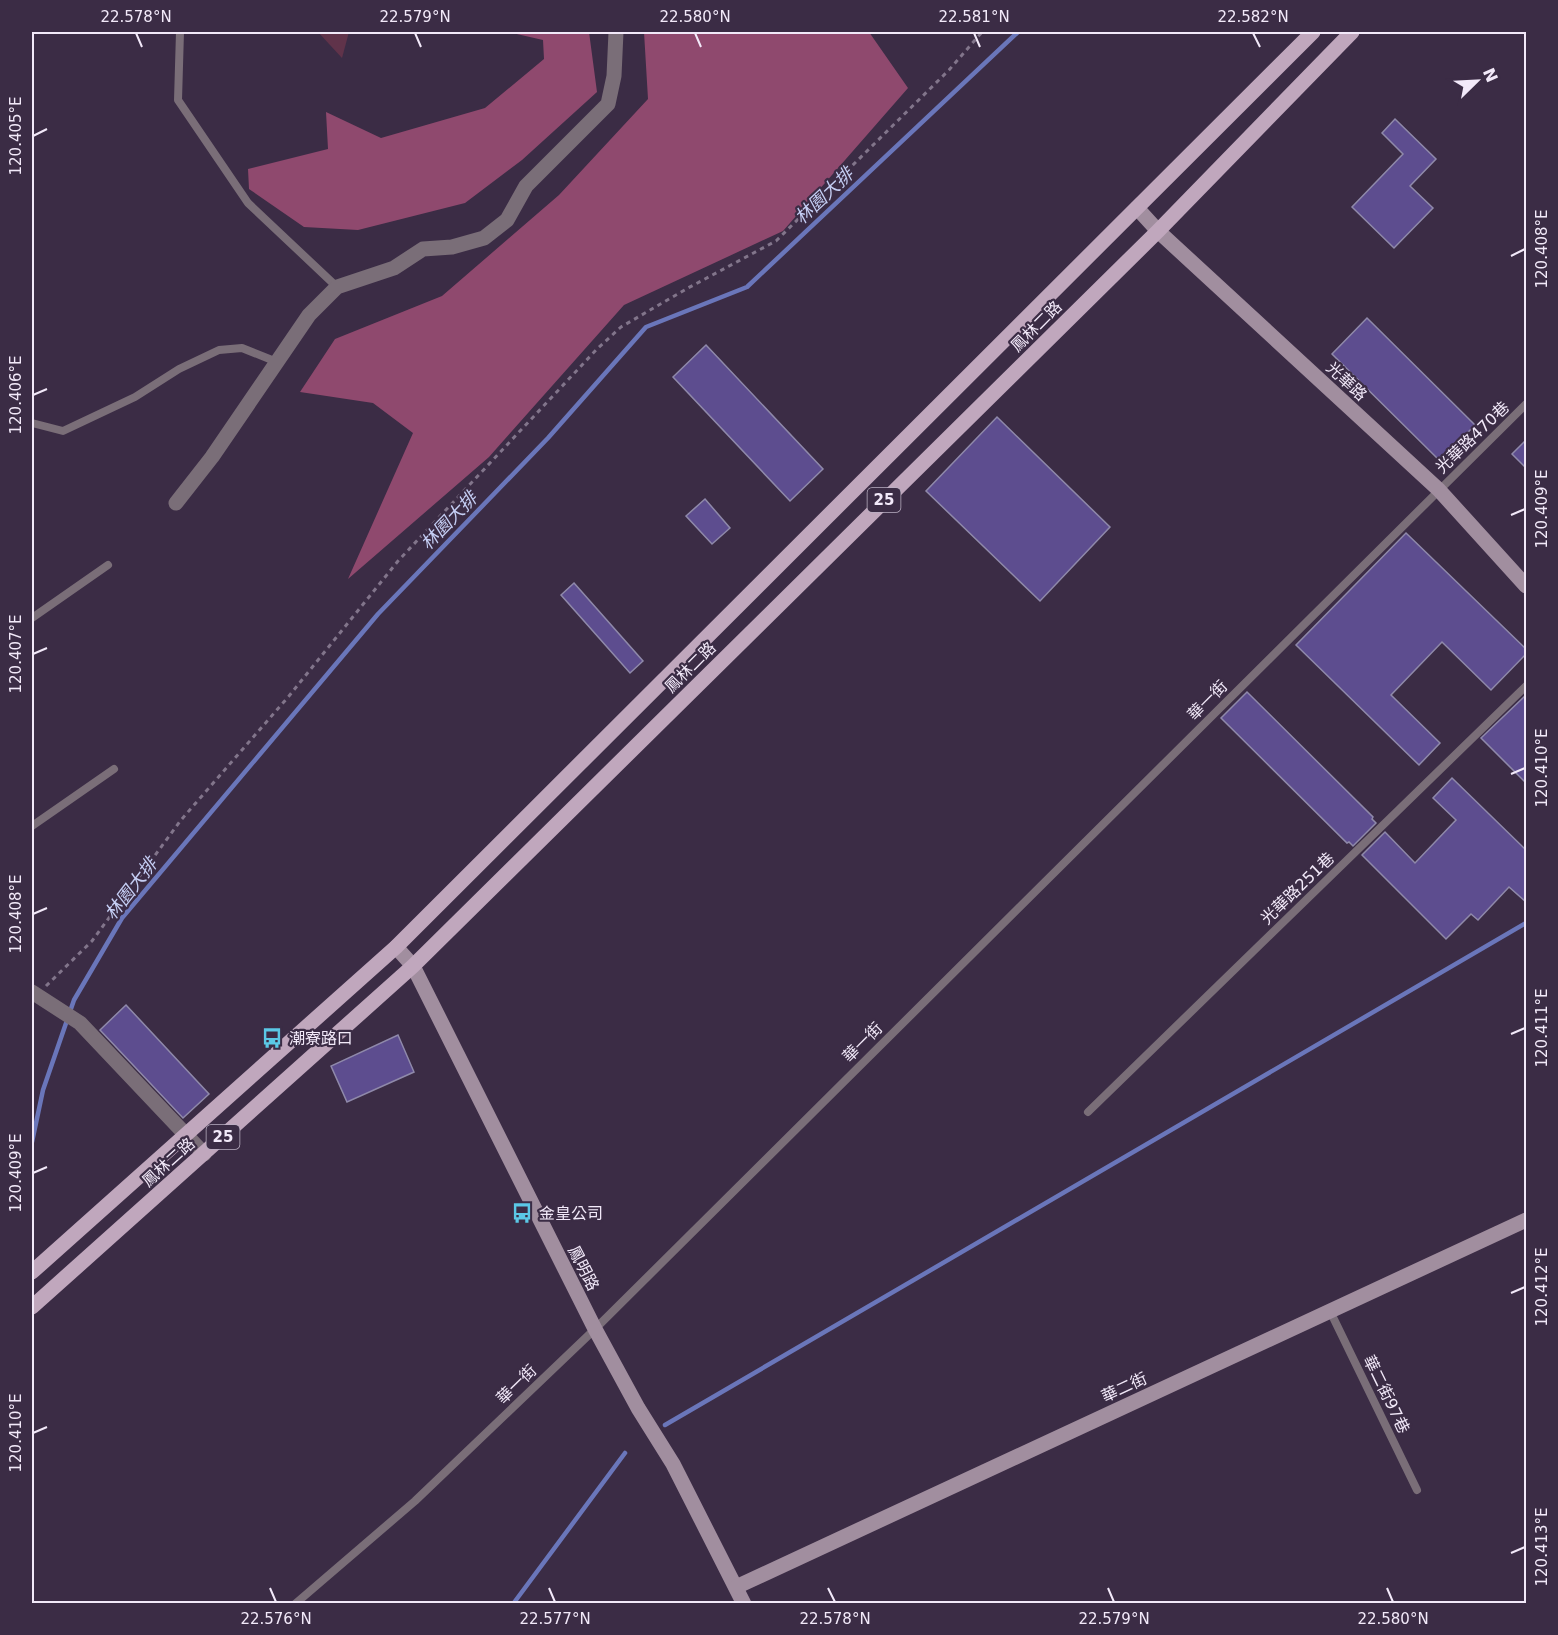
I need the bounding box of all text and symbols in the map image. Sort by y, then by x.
text: 22.578°N [100,8,172,26]
text: 22.579°N [379,8,451,26]
text: 22.580°N [659,8,731,26]
text: 22.581°N [938,8,1010,26]
text: 22.582°N [1217,8,1289,26]
north arrow [1447,51,1507,111]
text: N [1479,65,1502,85]
text: 120.405°E [7,96,25,176]
water label: 林園大排 [790,162,859,228]
text: 120.408°E [1533,209,1551,289]
street label: 鳳林二路 [1007,297,1066,356]
text: 120.406°E [7,355,25,435]
street label: 光華路 [1323,358,1371,405]
street label: 光華路470巷 [1432,398,1513,477]
text: 120.409°E [1533,469,1551,549]
water label: 林園大排 [416,486,483,554]
road number: 25 [868,488,900,512]
text: 120.407°E [7,614,25,694]
street label: 鳳林二路 [661,638,720,697]
street label: 華一街 [1184,677,1231,724]
text: 120.410°E [1533,728,1551,808]
street label: 光華路251巷 [1257,849,1338,928]
water label: 林園大排 [100,852,162,924]
text: 120.408°E [7,874,25,954]
text: 120.411°E [1533,988,1551,1068]
street label: 華一街 [839,1019,886,1066]
bus stop icon: 潮寮路口 [260,1026,284,1050]
place label: 潮寮路口 [289,1029,353,1048]
road number: 25 [206,1125,240,1149]
text: 120.409°E [7,1133,25,1213]
street label: 鳳林二路 [138,1134,198,1191]
bus stop icon: 金皇公司 [510,1201,534,1225]
place label: 金皇公司 [539,1204,603,1223]
street label: 鳳明路 [564,1243,603,1294]
text: 120.412°E [1533,1247,1551,1327]
street label: 華二街97巷 [1360,1352,1414,1436]
street label: 華一街 [492,1361,540,1408]
street label: 華二街 [1098,1369,1150,1406]
text: 120.410°E [7,1393,25,1473]
text: 120.413°E [1533,1507,1551,1587]
text: 22.576°N [240,1610,312,1628]
text: 22.577°N [519,1610,591,1628]
text: 22.578°N [799,1610,871,1628]
text: 22.579°N [1078,1610,1150,1628]
text: 22.580°N [1357,1610,1429,1628]

